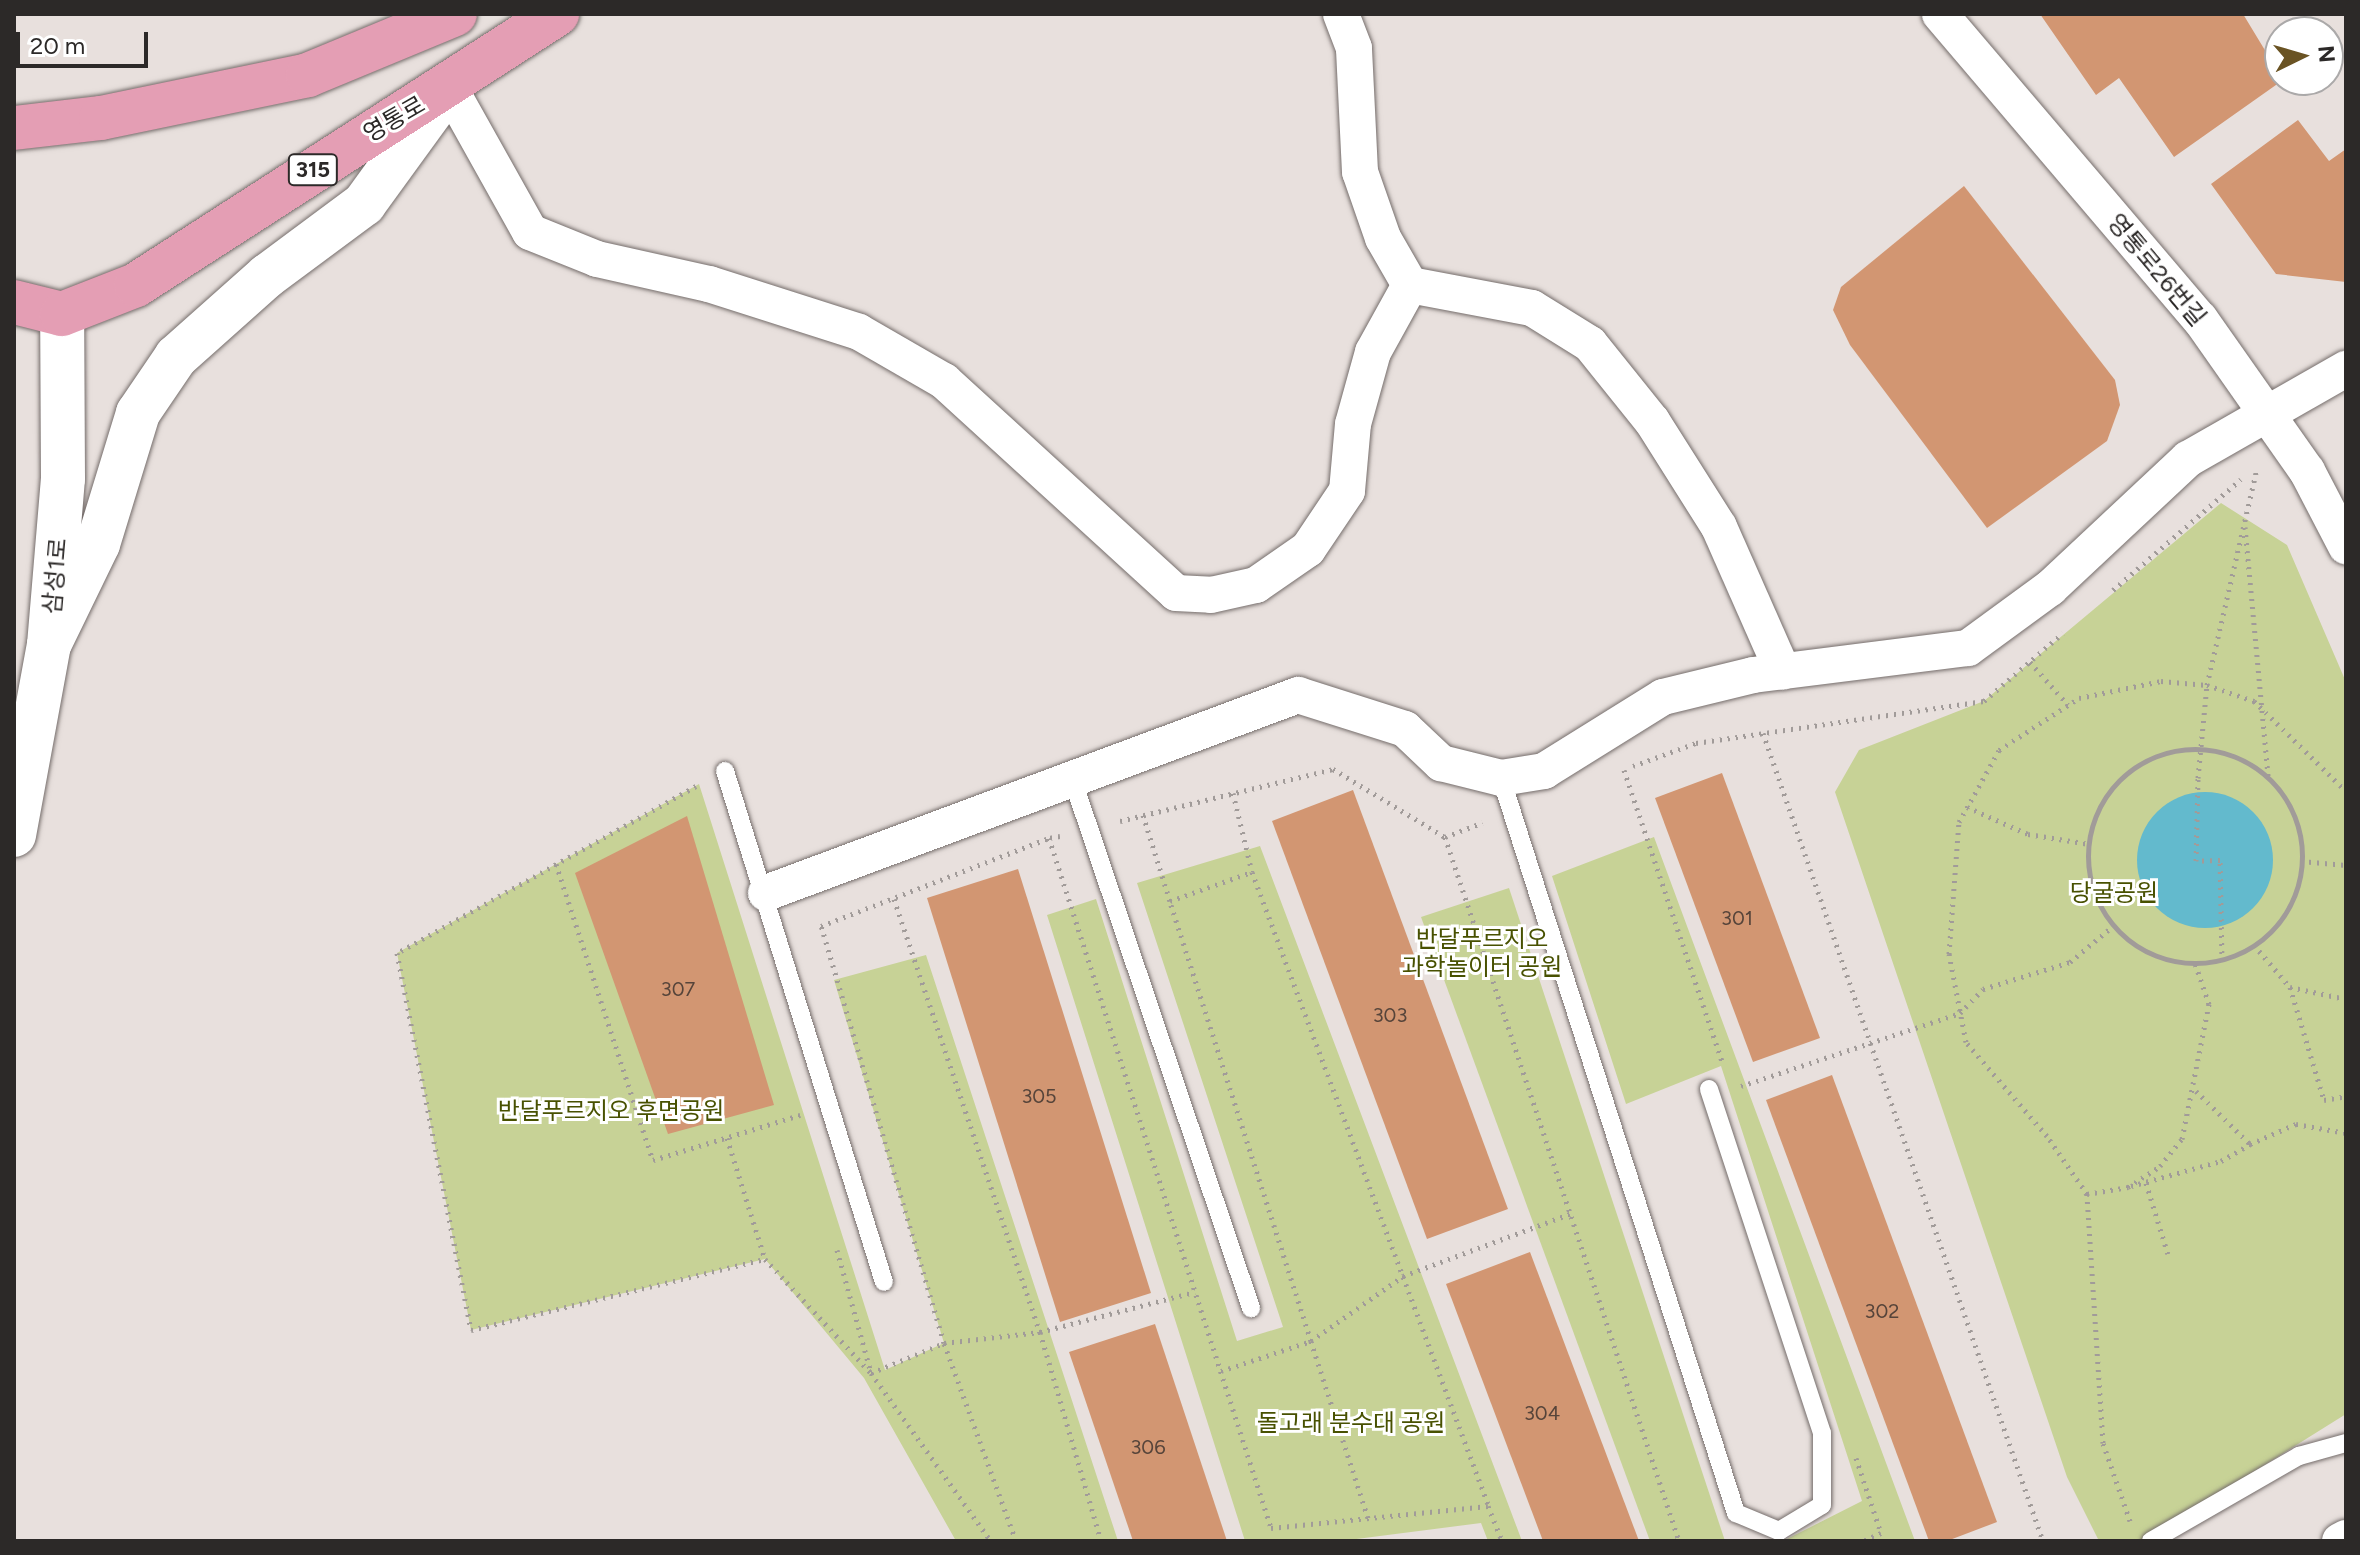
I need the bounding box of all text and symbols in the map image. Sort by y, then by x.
scale bar [20,16,152,66]
north arrow [2264,16,2344,96]
text: 20 m [30,31,85,60]
text: N [2312,44,2341,64]
street label: 영통로 [358,90,430,148]
road number: 315 [287,152,339,188]
street label: 영통로26번길 [2102,208,2212,332]
street label: 삼성1로 [37,537,73,615]
park label: 당굴공원 [2070,879,2158,907]
house number: 301 [1721,906,1753,930]
park label: 반달푸르지오 과학놀이터 공원 [1402,925,1562,981]
house number: 307 [661,977,695,1001]
house number: 303 [1373,1003,1407,1027]
house number: 305 [1021,1084,1057,1108]
park label: 반달푸르지오 후면공원 [498,1097,724,1125]
house number: 302 [1865,1299,1899,1323]
house number: 304 [1524,1401,1560,1425]
park label: 돌고래 분수대 공원 [1257,1409,1445,1437]
house number: 306 [1130,1435,1166,1459]

